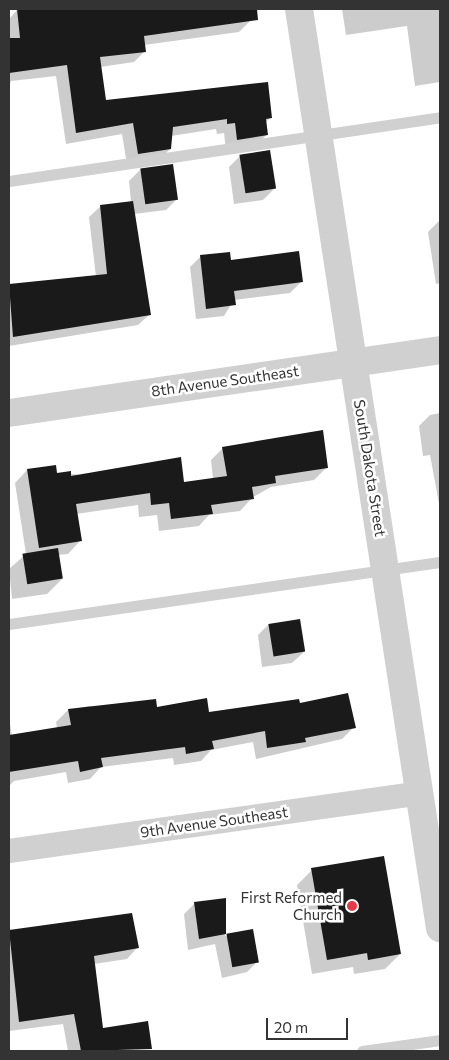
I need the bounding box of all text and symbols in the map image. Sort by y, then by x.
street label: 8th Avenue Southeast [150,362,300,400]
street label: South Dakota Street [350,398,390,538]
street label: 9th Avenue Southeast [139,803,289,841]
place label: First Reformed Church [240,888,342,923]
marker: First Reformed Church [346,900,358,912]
scale bar [269,1008,352,1040]
text: 20 m [274,1018,308,1036]

